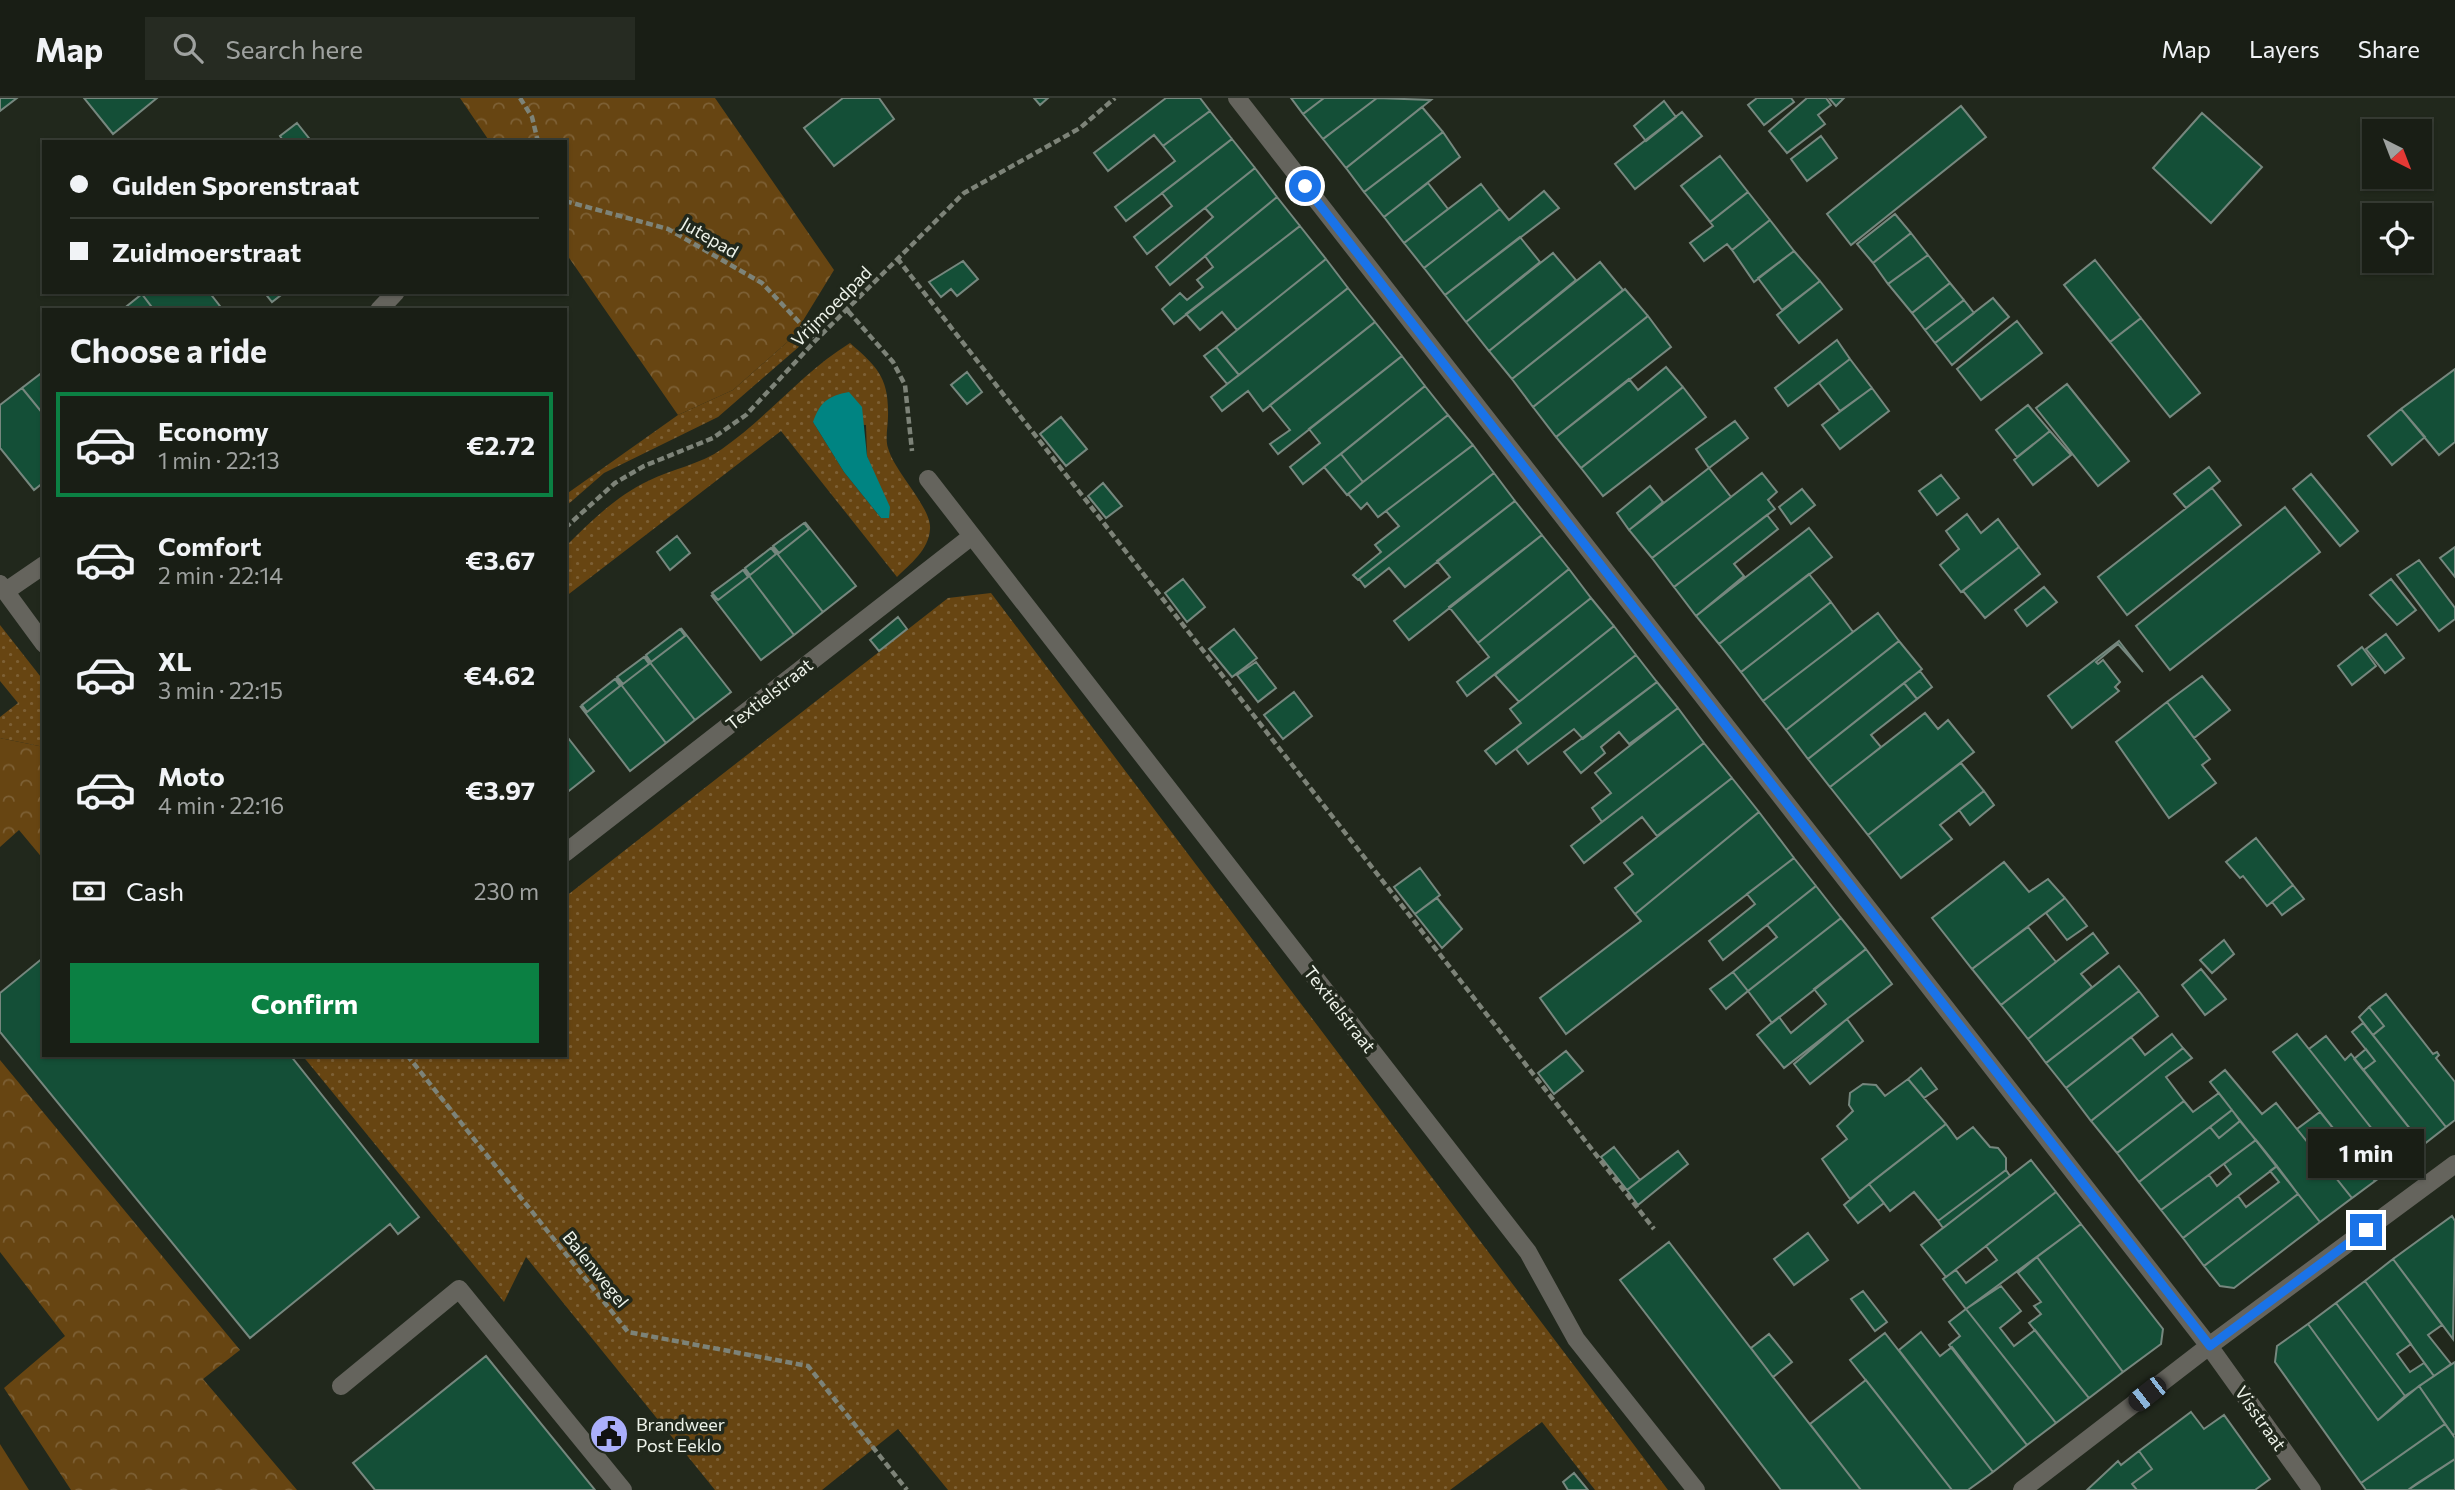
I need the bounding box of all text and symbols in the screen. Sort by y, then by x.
search box [145,17,635,80]
text: Map [35,28,103,69]
icon: search [169,29,207,67]
text: Search here [225,33,363,64]
text: Map [2162,34,2211,63]
text: Layers [2249,34,2320,63]
text: Share [2358,34,2420,63]
north arrow [2362,119,2432,189]
map controls [2362,119,2432,273]
text: Gulden Sporenstraat [112,169,359,200]
route start [1289,170,1321,202]
button: locate [2362,203,2432,273]
street label: Jutepad [677,212,743,262]
text: Zuidmoerstraat [112,236,301,267]
street label: Vrijmoedpad [786,261,876,351]
text: Choose a ride [70,330,267,370]
icon: car [74,413,137,476]
text: Economy [158,415,269,446]
text: €2.72 [466,429,535,460]
text: 1 min · 22:13 [158,446,280,474]
icon: car [74,528,137,591]
text: Comfort [158,530,261,561]
text: €3.67 [465,544,535,575]
text: 2 min · 22:14 [158,561,283,589]
icon: car [74,643,137,706]
text: XL [158,645,192,676]
street label: Textielstraat [721,653,817,735]
text: €4.62 [464,659,535,690]
text: 3 min · 22:15 [158,676,283,704]
icon: car [74,758,137,821]
text: Moto [158,760,225,791]
text: €3.97 [465,774,535,805]
text: 4 min · 22:16 [158,791,284,819]
icon: cash [70,872,108,910]
text: Cash [126,875,184,906]
text: 230 m [474,877,539,905]
street label: Textielstraat [1299,961,1381,1057]
button: Confirm [70,963,539,1043]
callout: 1 min [2308,1128,2424,1178]
text: 1 min [2339,1139,2393,1167]
route end [2350,1214,2382,1246]
street label: Balenwegel [558,1226,634,1312]
car [2124,1373,2171,1415]
street label: Visstraat [2231,1381,2291,1455]
public building icon: Brandweer Post Eeklo [588,1413,630,1455]
place label: Brandweer Post Eeklo [636,1413,725,1456]

